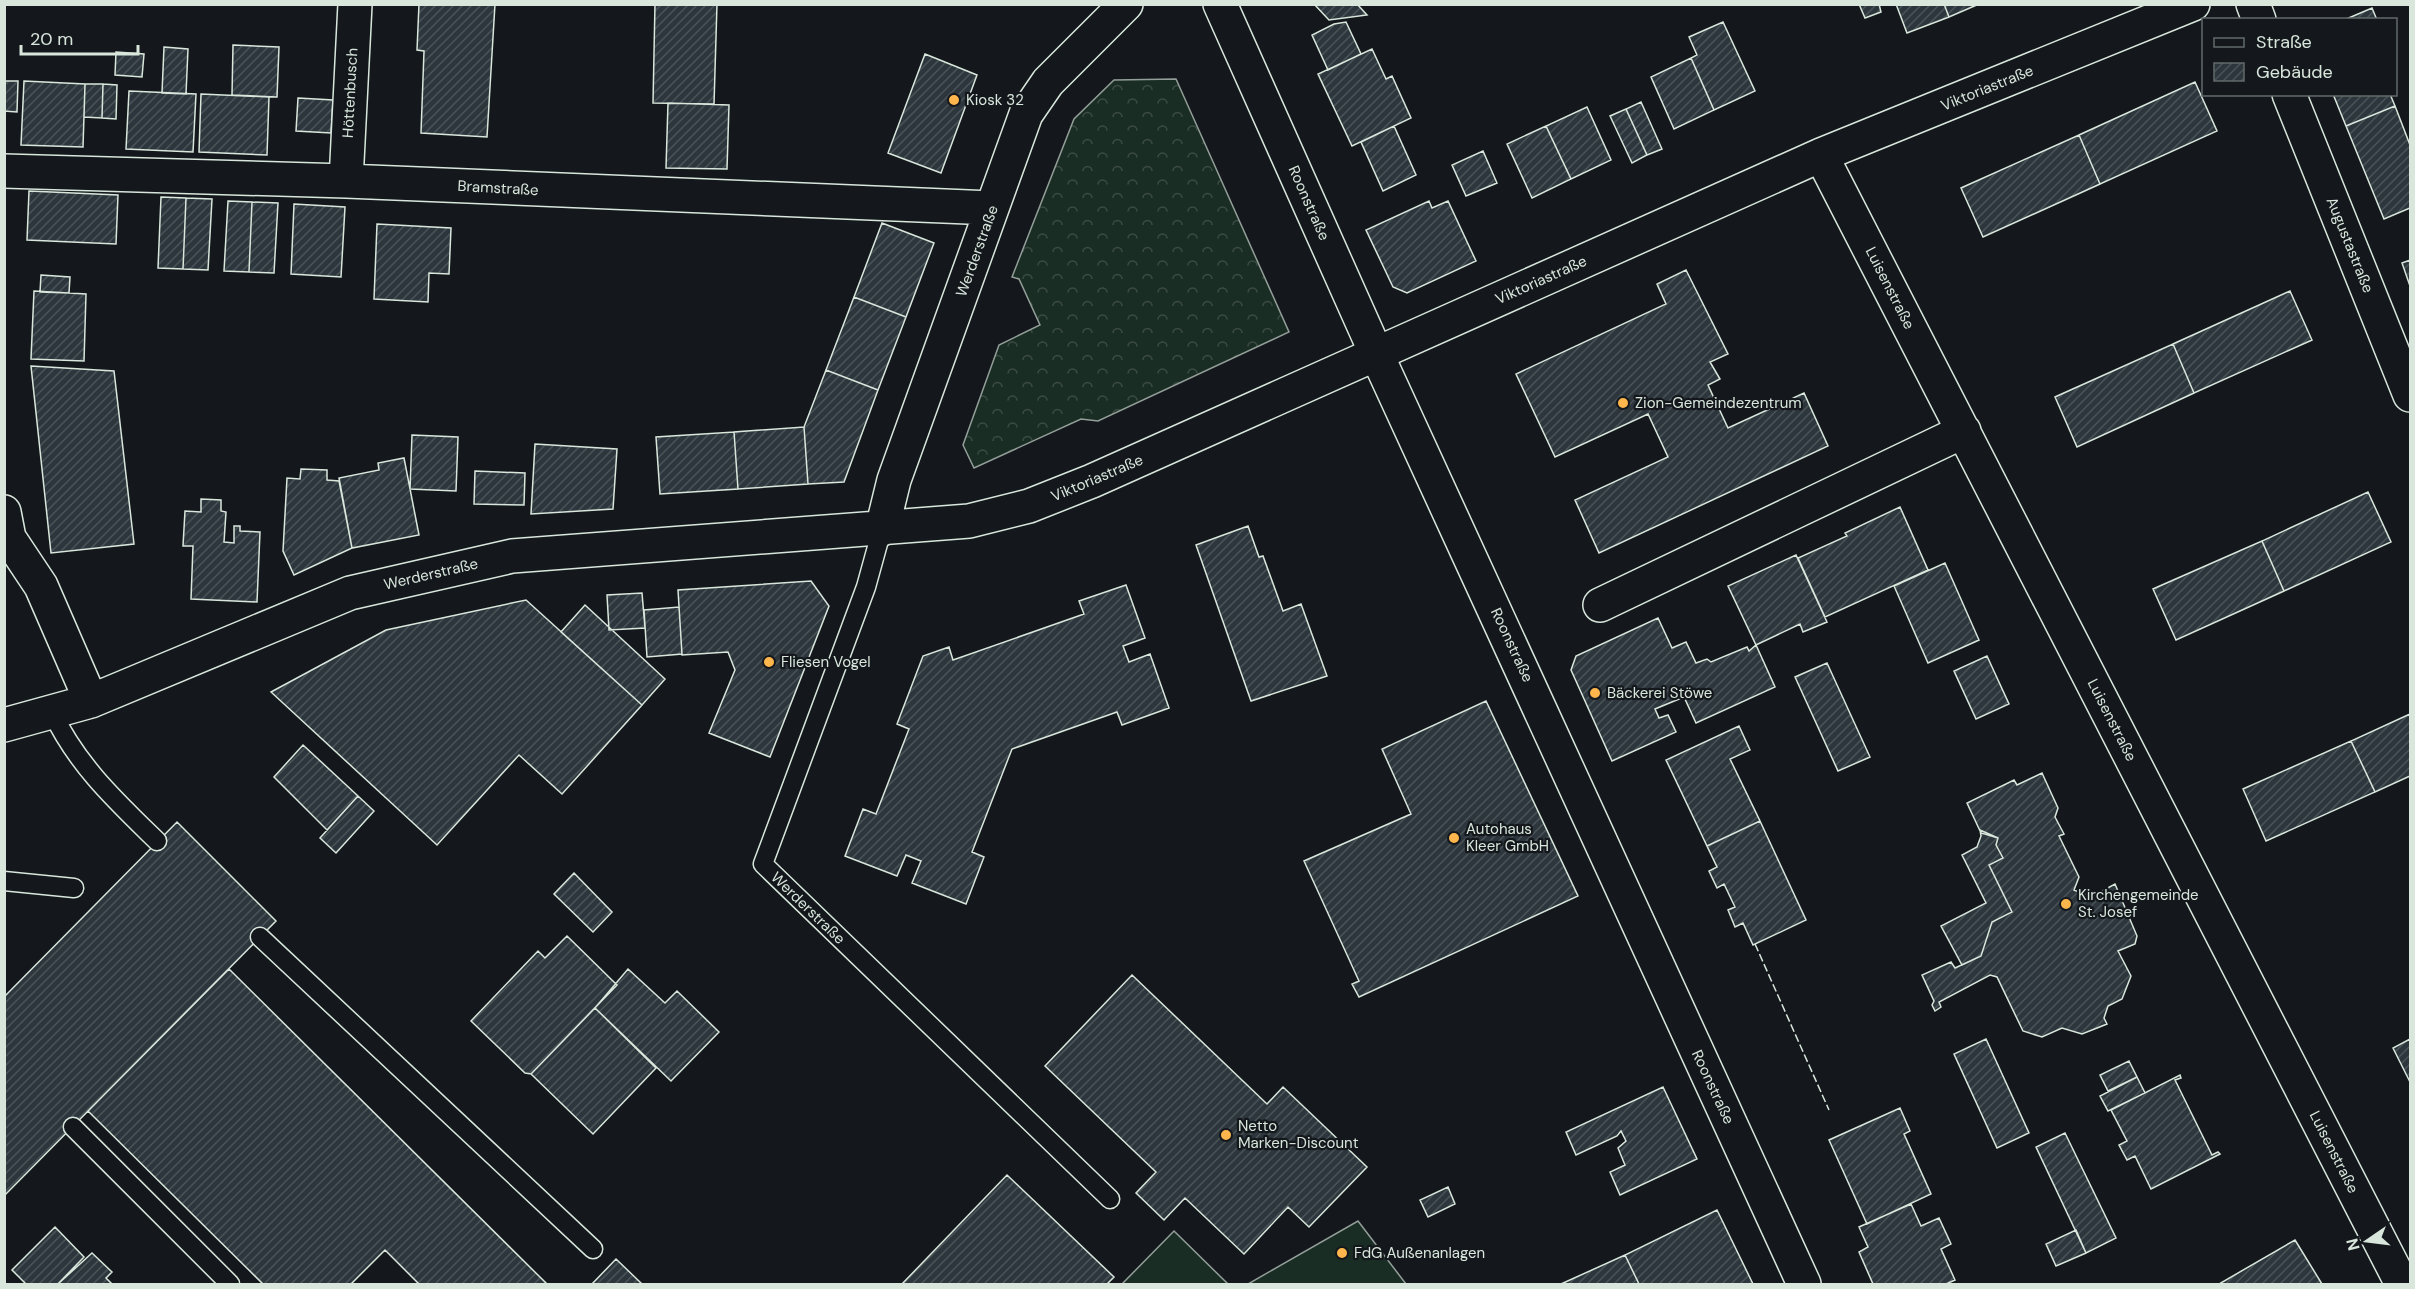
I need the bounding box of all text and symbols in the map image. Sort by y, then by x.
scale bar [21,18,138,56]
legend [2202,18,2397,96]
text: 20 m [30,27,73,51]
text: Straße [2256,30,2312,54]
street label: Höttenbusch [338,47,362,139]
street label: Viktoriastraße [1938,60,2036,116]
text: Gebäude [2256,60,2333,84]
place label: Kiosk 32 [966,90,1024,110]
marker: Kiosk 32 [947,93,961,107]
street label: Roonstraße [1284,162,1334,244]
street label: Bramstraße [457,176,539,200]
street label: Augustastraße [2322,194,2378,296]
street label: Werderstraße [951,202,1003,300]
street label: Luisenstraße [1861,243,1919,333]
street label: Viktoriastraße [1492,251,1590,309]
place label: Zion-Gemeindezentrum [1635,393,1802,413]
marker: Zion-Gemeindezentrum [1616,396,1630,410]
street label: Viktoriastraße [1048,450,1146,506]
street label: Werderstraße [382,553,480,595]
street label: Roonstraße [1486,605,1538,685]
place label: Fliesen Vogel [781,652,871,672]
marker: Fliesen Vogel [762,655,776,669]
street label: Luisenstraße [2083,675,2141,765]
place label: Bäckerei Stöwe [1607,683,1712,703]
marker: Bäckerei Stöwe [1588,686,1602,700]
place label: Autohaus Kleer GmbH [1466,819,1549,856]
marker: Autohaus Kleer GmbH [1447,831,1461,845]
street label: Werderstraße [767,867,849,949]
place label: Kirchengemeinde St. Josef [2078,885,2199,922]
marker: Kirchengemeinde St. Josef [2059,897,2073,911]
street label: Roonstraße [1687,1047,1739,1127]
street label: Luisenstraße [2305,1107,2363,1197]
place label: Netto Marken-Discount [1238,1116,1359,1153]
marker: Netto Marken-Discount [1219,1128,1233,1142]
north arrow [2337,1211,2397,1271]
text: N [2341,1236,2365,1253]
place label: FdG Außenanlagen [1354,1243,1485,1263]
marker: FdG Außenanlagen [1335,1246,1349,1260]

